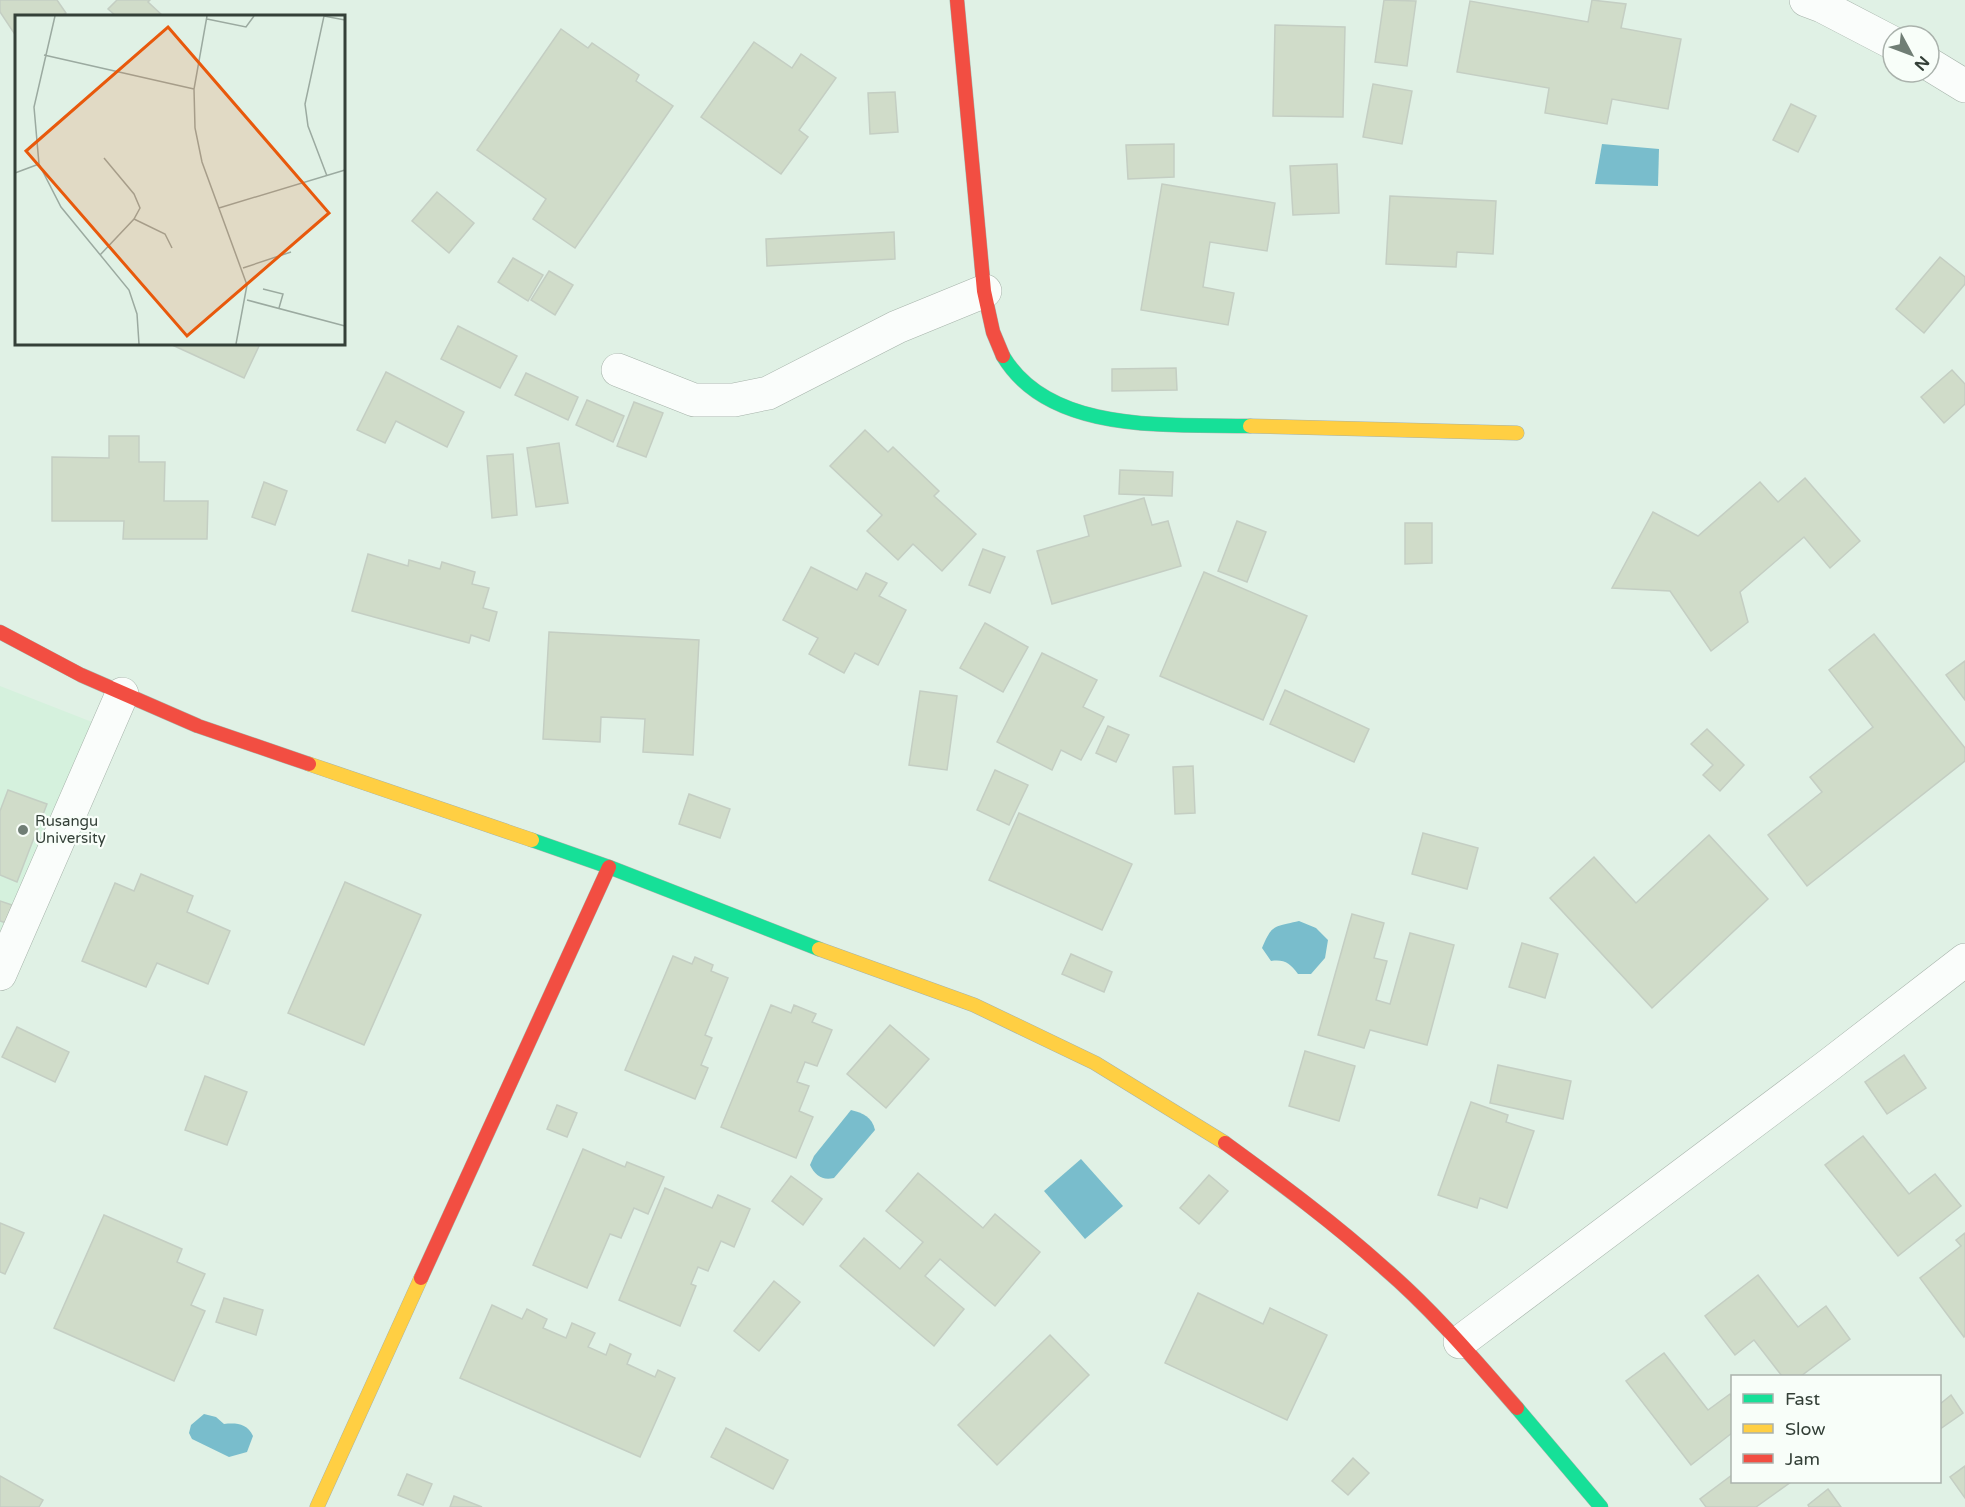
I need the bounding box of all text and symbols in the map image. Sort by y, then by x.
inset map [15,15,345,345]
north arrow [1881,24,1941,84]
text: N [1910,52,1933,75]
place label: Rusangu University [35,812,106,847]
marker: Rusangu University [16,823,30,837]
legend [1731,1375,1941,1483]
text: Fast [1785,1388,1820,1410]
text: Slow [1785,1418,1826,1440]
text: Jam [1785,1448,1820,1470]

